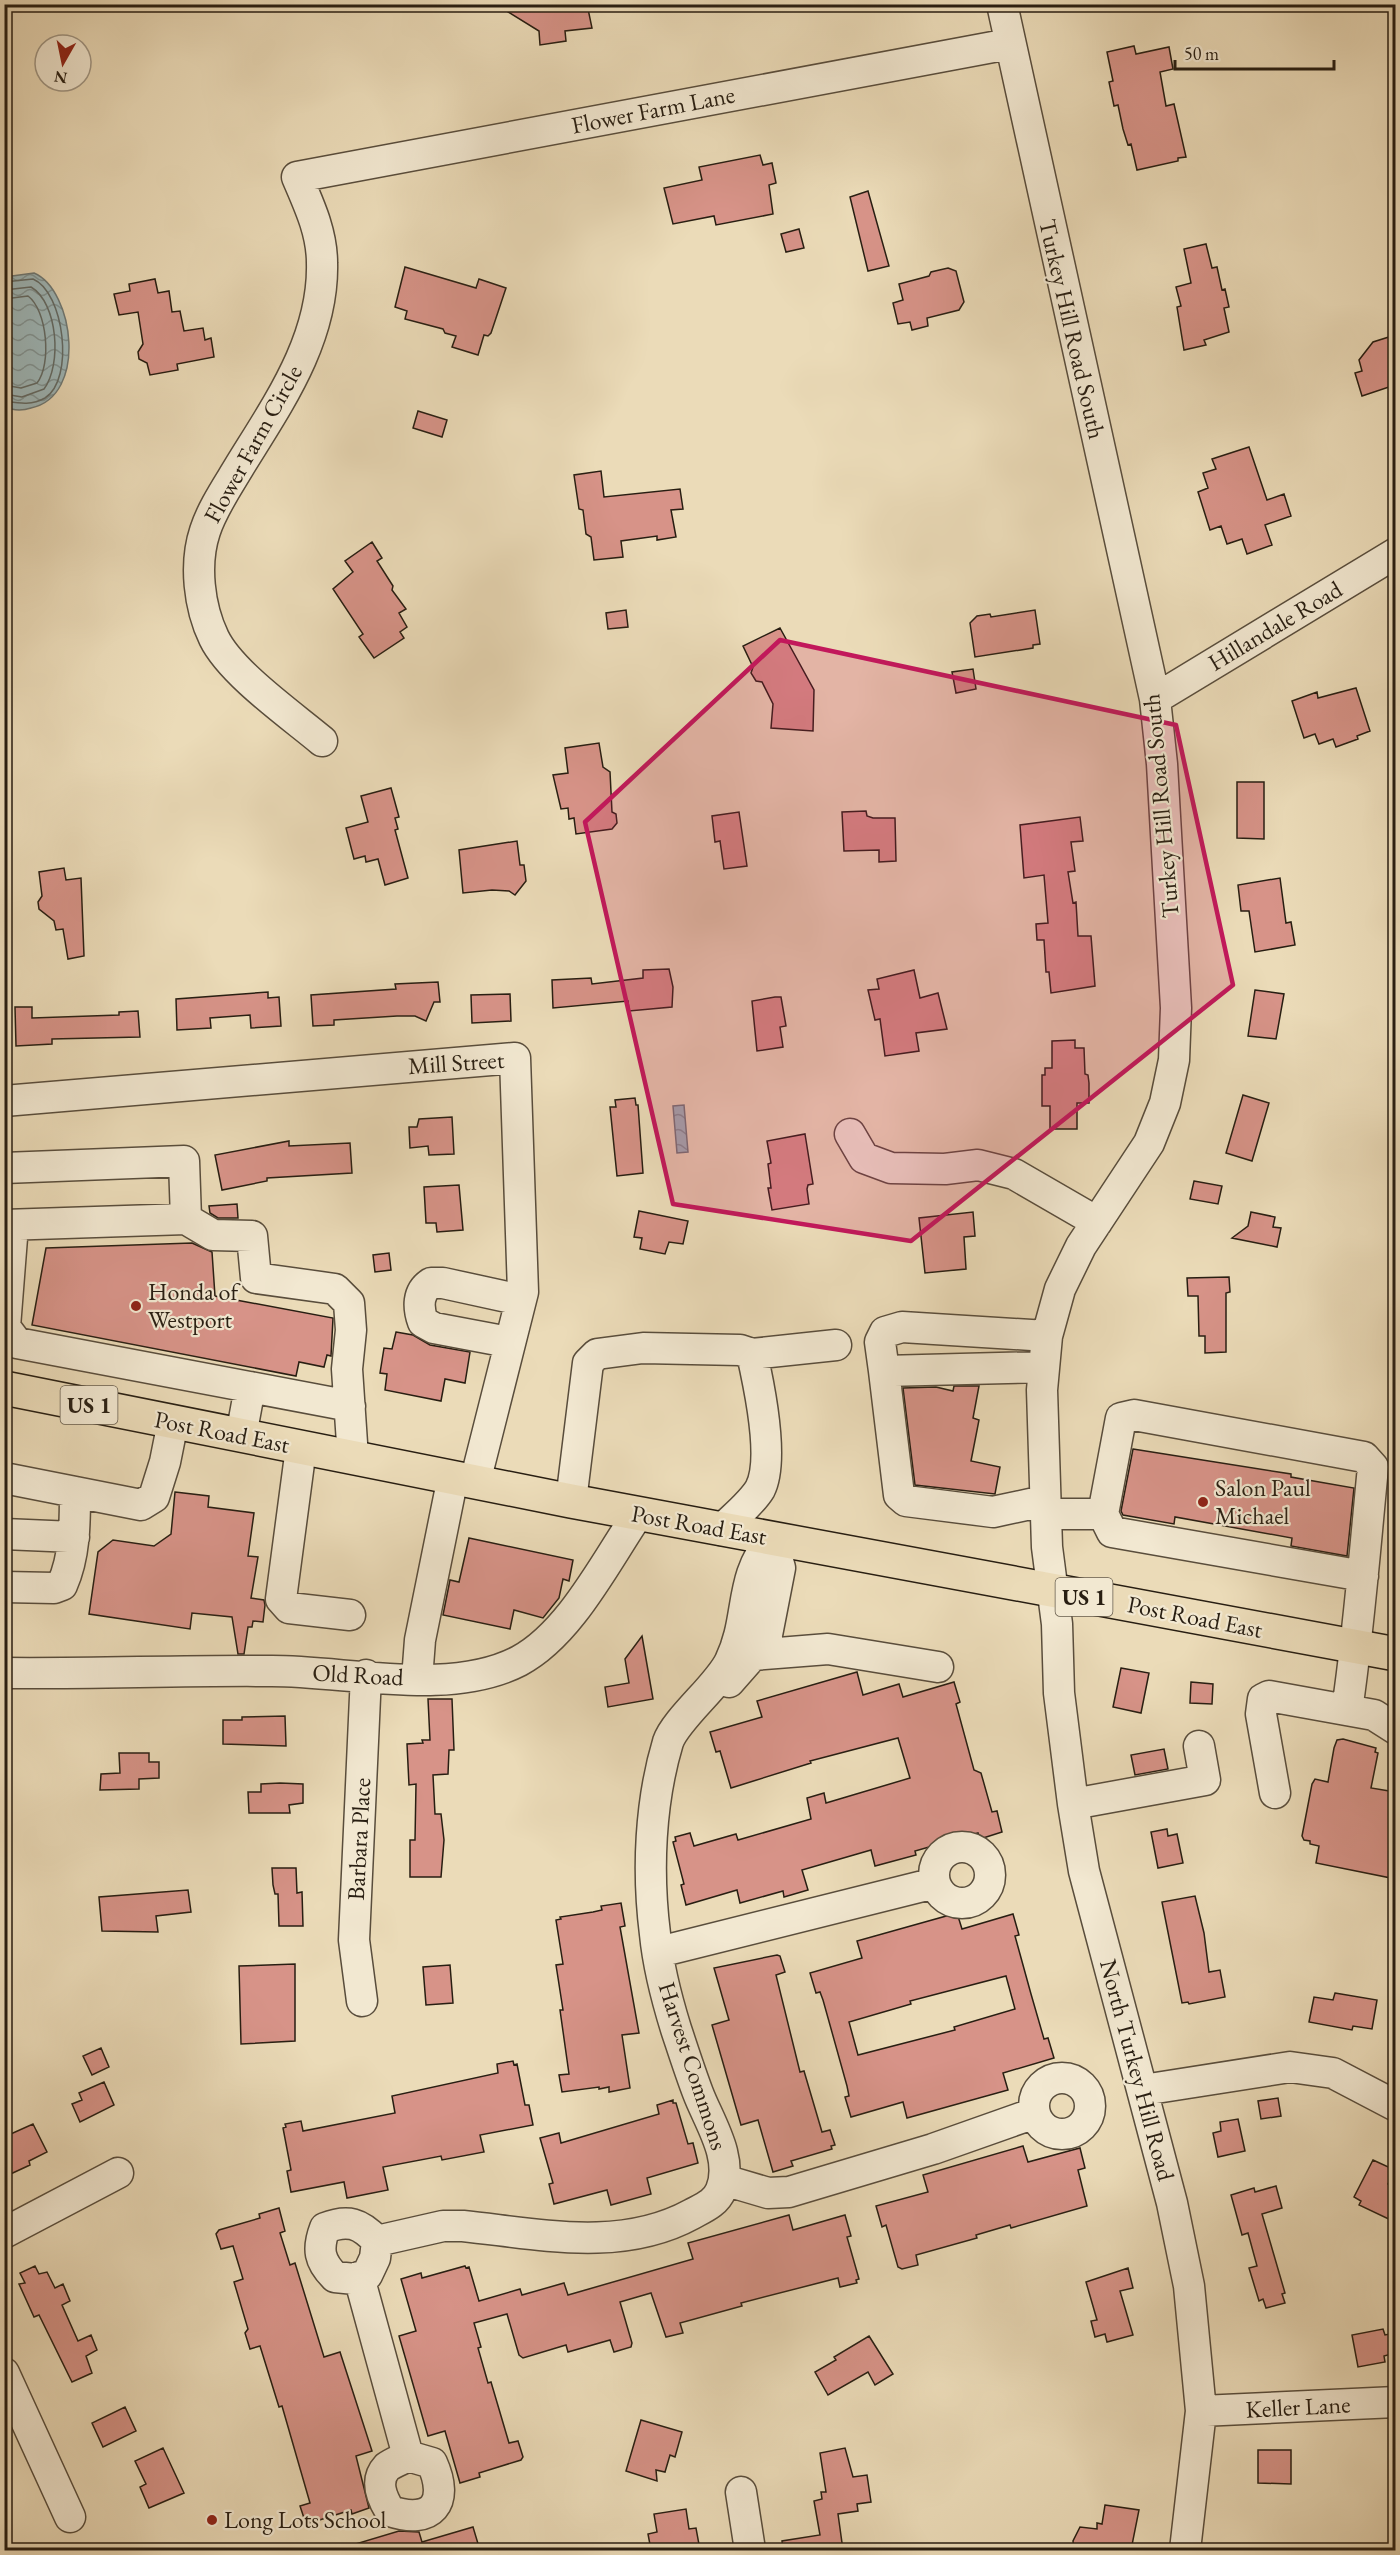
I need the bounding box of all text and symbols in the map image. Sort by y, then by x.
north arrow [33,33,93,93]
scale bar [1175,33,1334,71]
text: 50 m [1184,42,1219,65]
text: N [53,66,69,89]
street label: Flower Farm Lane [569,78,737,141]
street label: Turkey Hill Road South [1032,216,1113,442]
street label: Flower Farm Circle [196,359,309,528]
street label: Hillandale Road [1202,573,1348,678]
street label: Turkey Hill Road South [1135,693,1186,919]
street label: Mill Street [407,1044,506,1081]
place label: Honda of Westport [148,1276,241,1335]
marker: Honda of Westport [129,1299,143,1313]
road number: US 1 [60,1386,118,1424]
street label: Post Road East [152,1403,293,1460]
place label: Salon Paul Michael [1215,1472,1311,1531]
marker: Salon Paul Michael [1196,1495,1210,1509]
street label: Post Road East [629,1497,770,1552]
road number: US 1 [1056,1578,1112,1616]
street label: Post Road East [1125,1588,1266,1645]
street label: Old Road [312,1657,405,1692]
street label: Barbara Place [340,1777,377,1901]
street label: North Turkey Hill Road [1093,1956,1182,2185]
street label: Harvest Commons [652,1978,735,2154]
street label: Keller Lane [1245,2388,1351,2425]
place label: Long Lots School [224,2504,386,2535]
marker: Long Lots School [205,2513,219,2527]

